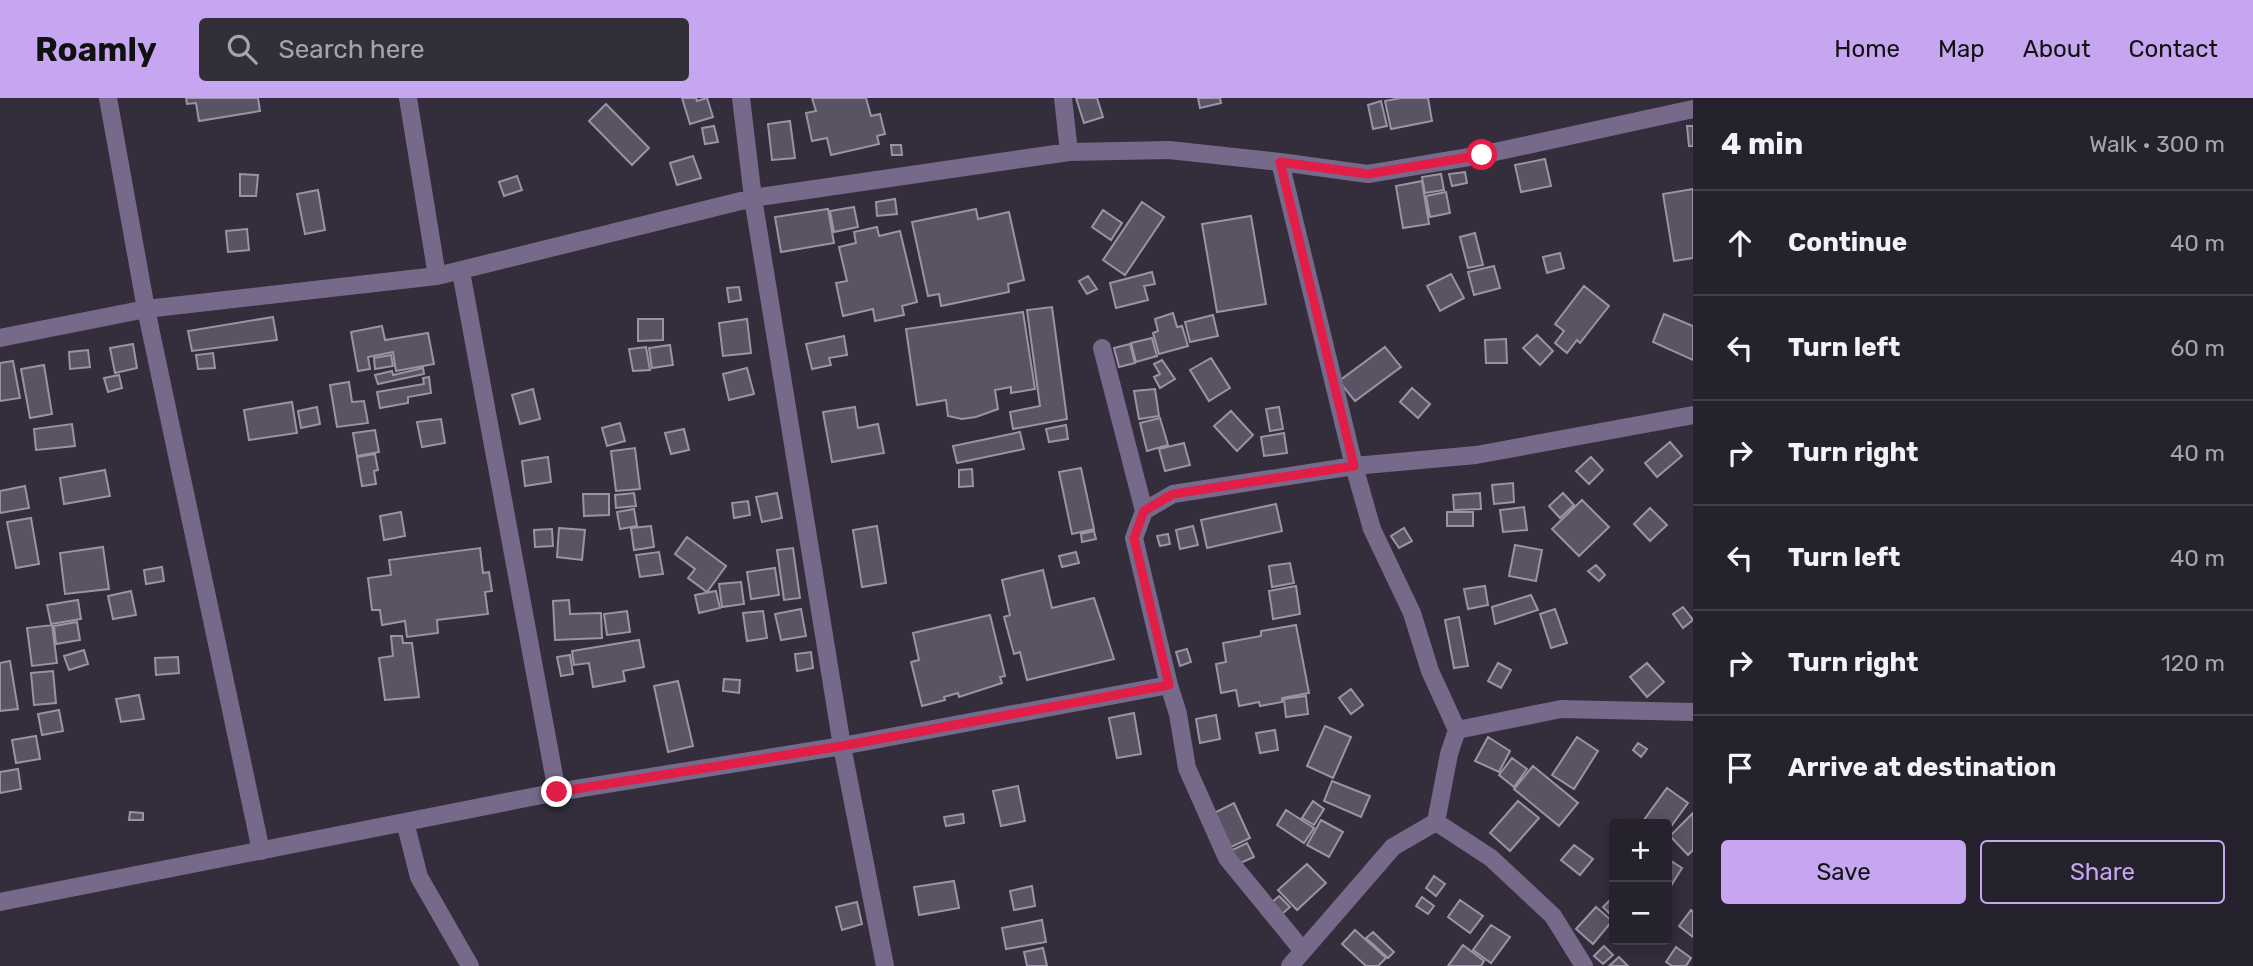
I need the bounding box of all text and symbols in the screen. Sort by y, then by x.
search box [199,18,689,81]
text: Roamly [35,30,157,69]
icon: search [223,30,261,68]
text: Search here [279,34,424,65]
text: Home [1834,35,1900,63]
text: Map [1938,35,1985,63]
text: About [2023,35,2091,63]
text: Contact [2129,35,2218,63]
text: 4 min [1721,126,1803,162]
text: Walk · 300 m [2089,130,2225,158]
route start [1466,139,1497,170]
icon: ahead [1721,224,1759,262]
text: Continue [1788,227,1907,258]
text: 40 m [2170,229,2225,257]
icon: left [1721,329,1759,367]
text: Turn left [1788,332,1900,363]
text: 60 m [2170,334,2225,362]
icon: right [1721,434,1759,472]
text: Turn right [1788,437,1918,468]
text: 40 m [2170,439,2225,467]
icon: left [1721,539,1759,577]
text: Turn left [1788,542,1900,573]
text: 40 m [2170,544,2225,572]
icon: right [1721,644,1759,682]
text: Turn right [1788,647,1918,678]
text: 120 m [2161,649,2225,677]
icon: arrive [1721,749,1759,787]
text: Arrive at destination [1788,752,2056,783]
route end [541,776,572,807]
map controls [1609,819,1672,945]
button: + [1609,819,1672,882]
button: Save [1721,840,1966,904]
button: Share [1980,840,2225,904]
button: − [1609,882,1672,945]

